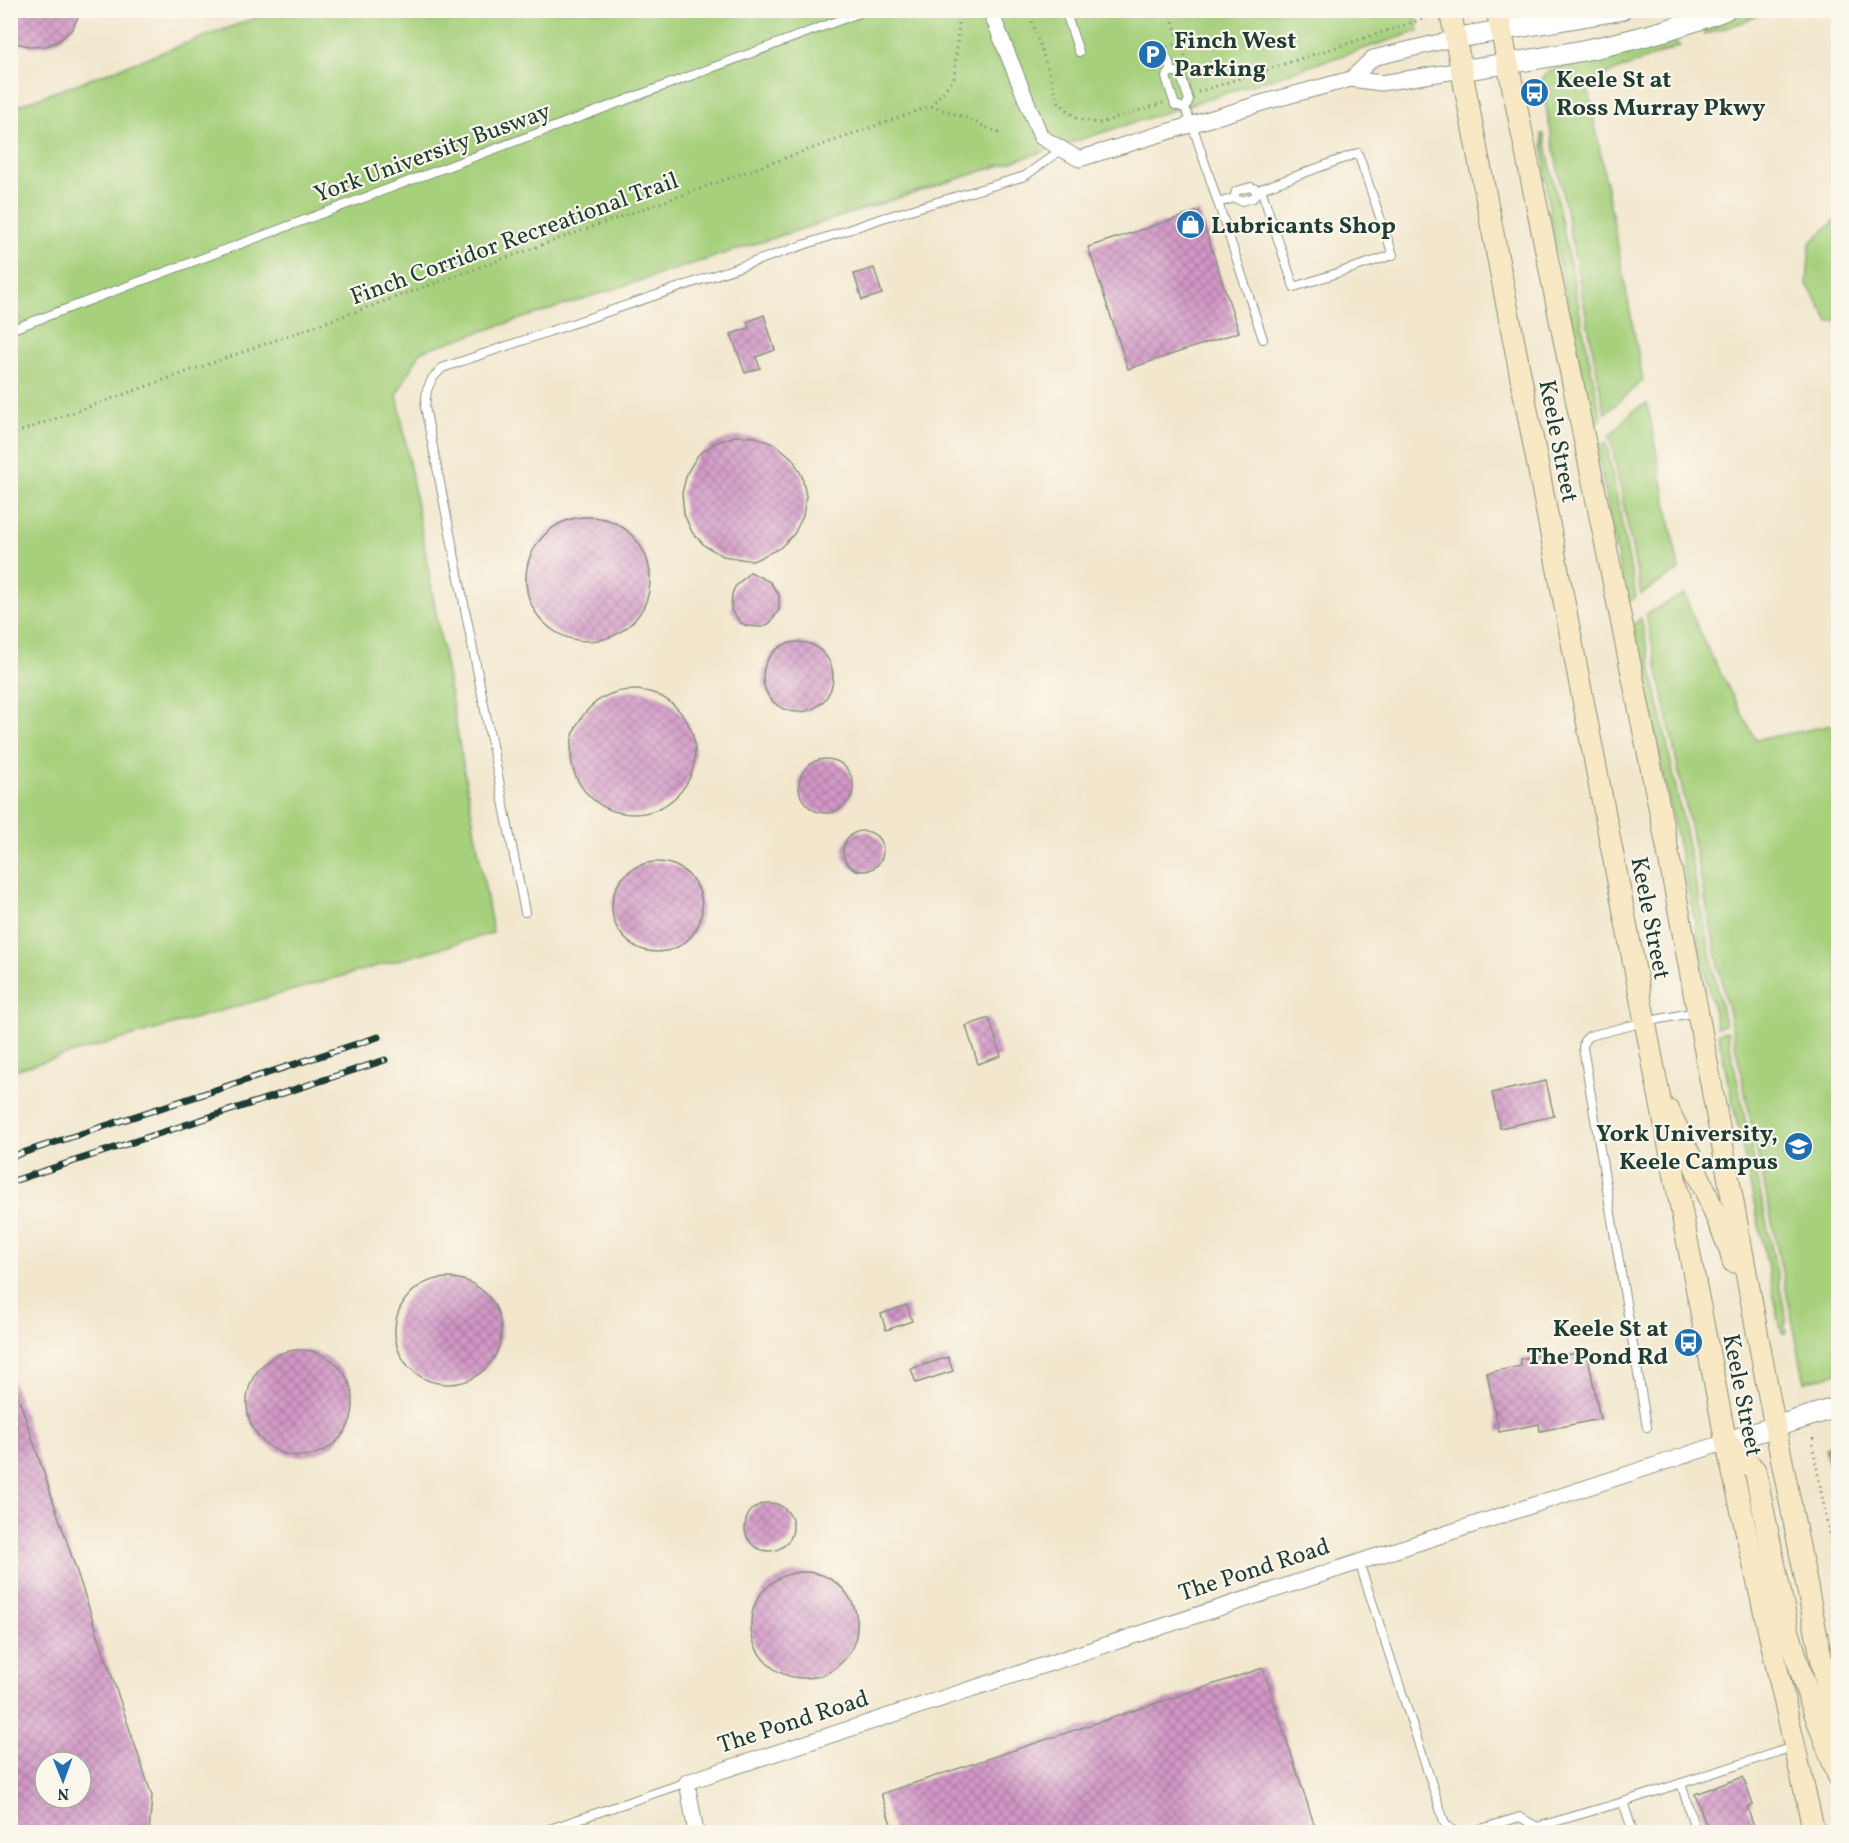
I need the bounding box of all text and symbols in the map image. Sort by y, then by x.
place label: Finch West Parking [1174,25,1296,87]
parking icon: Finch West Parking [1137,38,1169,70]
place label: Keele St at Ross Murray Pkwy [1556,64,1766,126]
bus stop icon: Keele St at Ross Murray Pkwy [1519,77,1551,109]
street label: York University Busway [310,95,556,212]
street label: Finch Corridor Recreational Trail [346,165,684,315]
shop icon: Lubricants Shop [1174,209,1206,241]
place label: Lubricants Shop [1211,210,1396,244]
street label: Keele Street [1528,377,1586,506]
street label: Keele Street [1620,854,1678,983]
place label: York University, Keele Campus [1596,1118,1778,1180]
school or university icon: York University, Keele Campus [1783,1131,1815,1163]
place label: Keele St at The Pond Rd [1526,1313,1668,1375]
bus stop icon: Keele St at The Pond Rd [1673,1326,1705,1358]
street label: Keele Street [1712,1331,1770,1460]
street label: The Pond Road [1175,1530,1335,1611]
street label: The Pond Road [714,1682,874,1763]
north arrow [33,1750,93,1810]
text: N [57,1782,69,1804]

